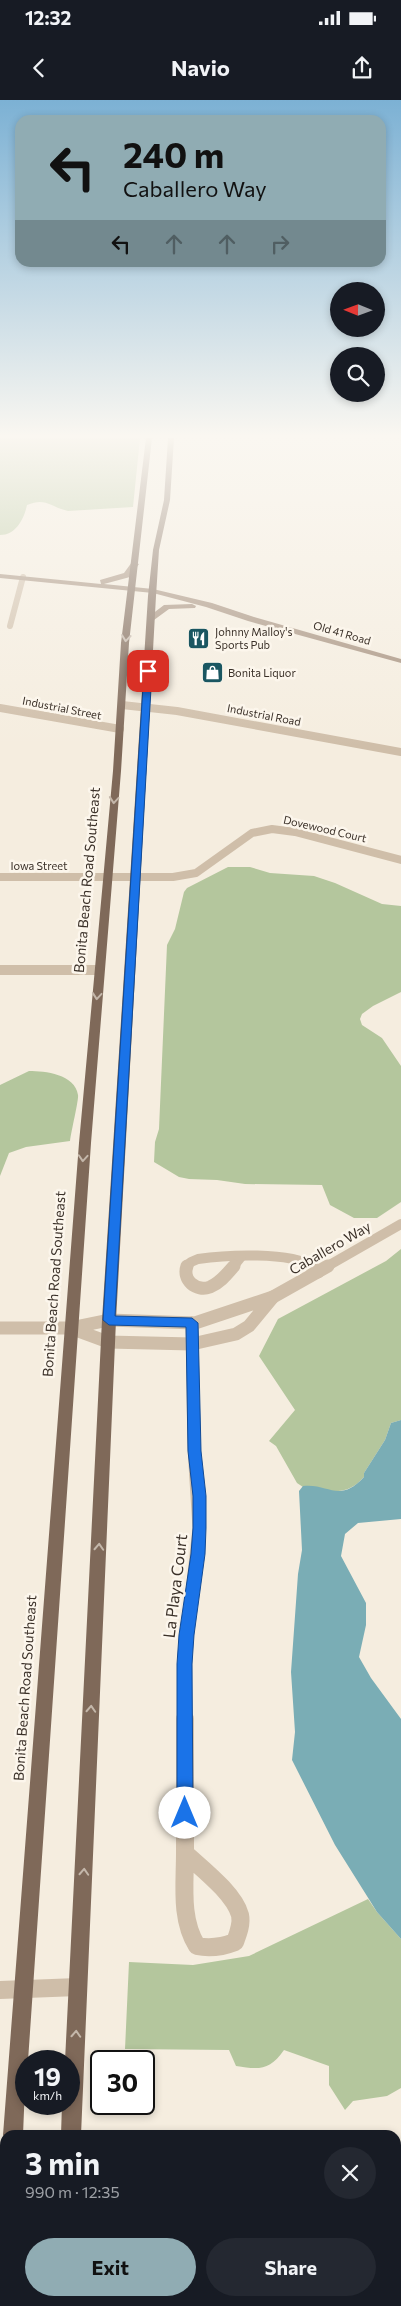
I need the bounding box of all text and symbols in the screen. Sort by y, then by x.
text: 12:32 [25,6,71,29]
icon: back [25,54,53,82]
text: Navio [171,54,230,81]
icon: share [348,54,376,82]
text: 240 m [123,132,224,175]
icon: left [40,135,105,200]
text: Caballero Way [123,175,267,202]
icon: left [107,230,135,258]
icon: ahead [160,230,188,258]
icon: ahead [213,230,241,258]
icon: right [266,230,294,258]
north arrow [330,282,385,338]
map controls [330,282,385,402]
button: search [330,347,385,402]
street label: Old 41 Road [312,618,372,647]
place label: Johnny Malloy's Sports Pub [215,625,292,651]
restaurant icon: Johnny Malloy's Sports Pub [187,626,211,650]
one-way arrow [121,634,132,642]
pin [127,650,169,692]
icon: arrive [134,657,162,685]
shop icon: Bonita Liquor [200,661,224,685]
place label: Bonita Liquor [228,666,296,679]
street label: Industrial Street [21,693,103,722]
street label: Industrial Road [226,701,302,728]
street label: Bonita Beach Road Southeast [70,786,103,974]
one-way arrow [109,796,120,804]
street label: Dovewood Court [282,813,368,845]
street label: Iowa Street [10,859,68,872]
one-way arrow [92,993,103,1001]
one-way arrow [78,1155,89,1163]
street label: Bonita Beach Road Southeast [39,1190,69,1378]
street label: Caballero Way [286,1217,374,1278]
street label: La Playa Court [159,1532,190,1639]
one-way arrow [93,1543,104,1551]
street label: Bonita Beach Road Southeast [10,1594,40,1782]
one-way arrow [86,1705,97,1713]
position arrow [158,1786,210,1838]
one-way arrow [78,1867,89,1875]
one-way arrow [71,2030,82,2038]
speed limit sign: 30 [90,2050,155,2115]
text: 19 [34,2061,61,2091]
text: km/h [33,2088,62,2102]
text: 3 min [25,2144,100,2181]
button: close [324,2147,376,2199]
text: 990 m · 12:35 [25,2182,120,2201]
button: Exit [25,2238,196,2296]
button: Share [206,2238,376,2296]

